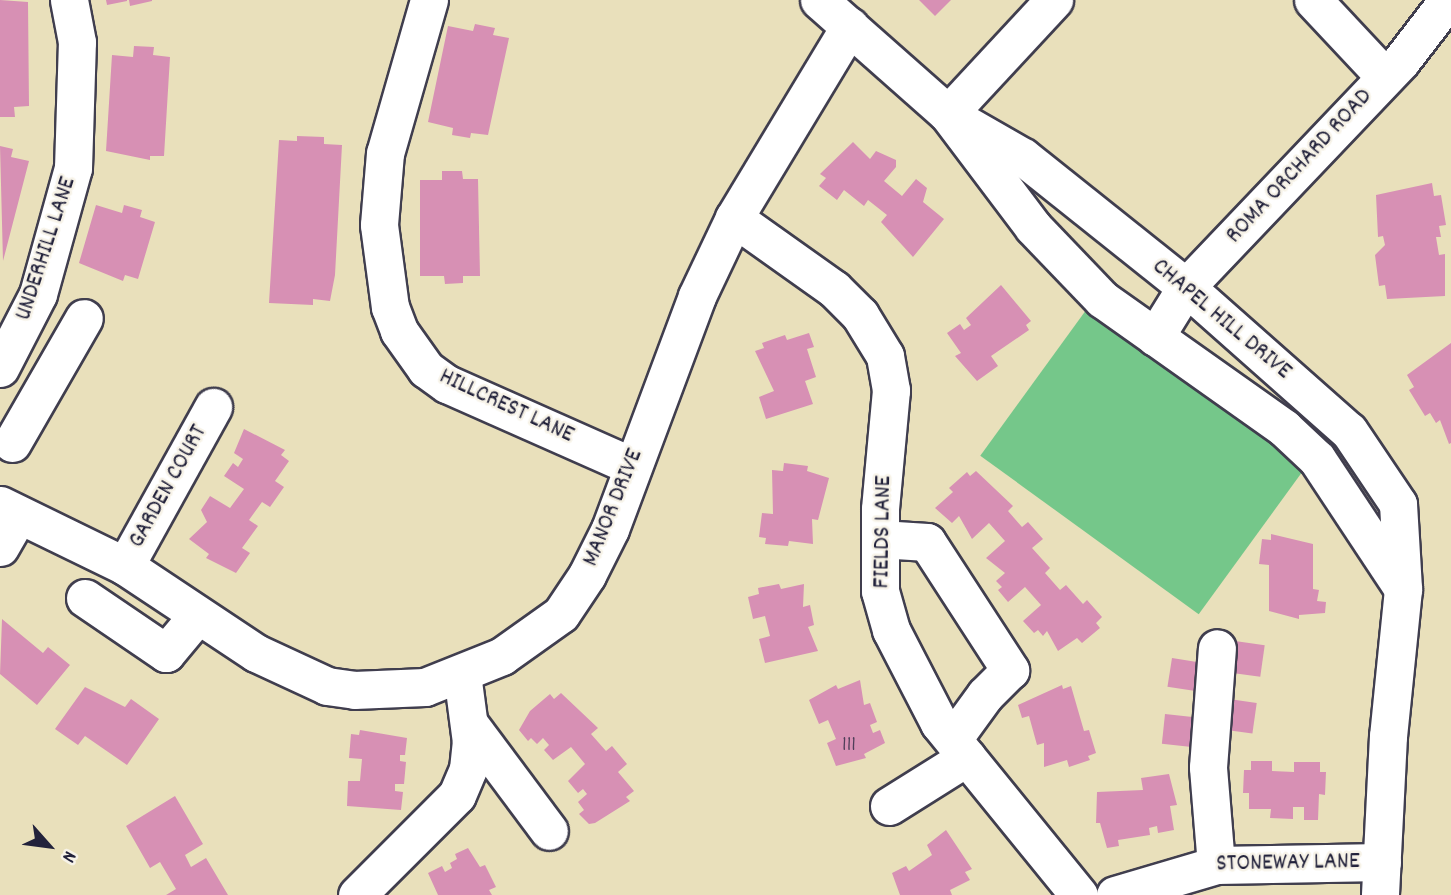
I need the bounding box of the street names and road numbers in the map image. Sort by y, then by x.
street label: ROMA ORCHARD ROAD [1221,84,1379,250]
street label: UNDERHILL LANE [10,174,84,324]
street label: CHAPEL HILL DRIVE [1145,253,1297,387]
street label: HILLCREST LANE [434,363,578,451]
street label: GARDEN COURT [123,421,215,553]
street label: MANOR DRIVE [577,445,651,571]
street label: FIELDS LANE [869,475,899,589]
street label: STONEWAY LANE [1216,848,1360,880]

